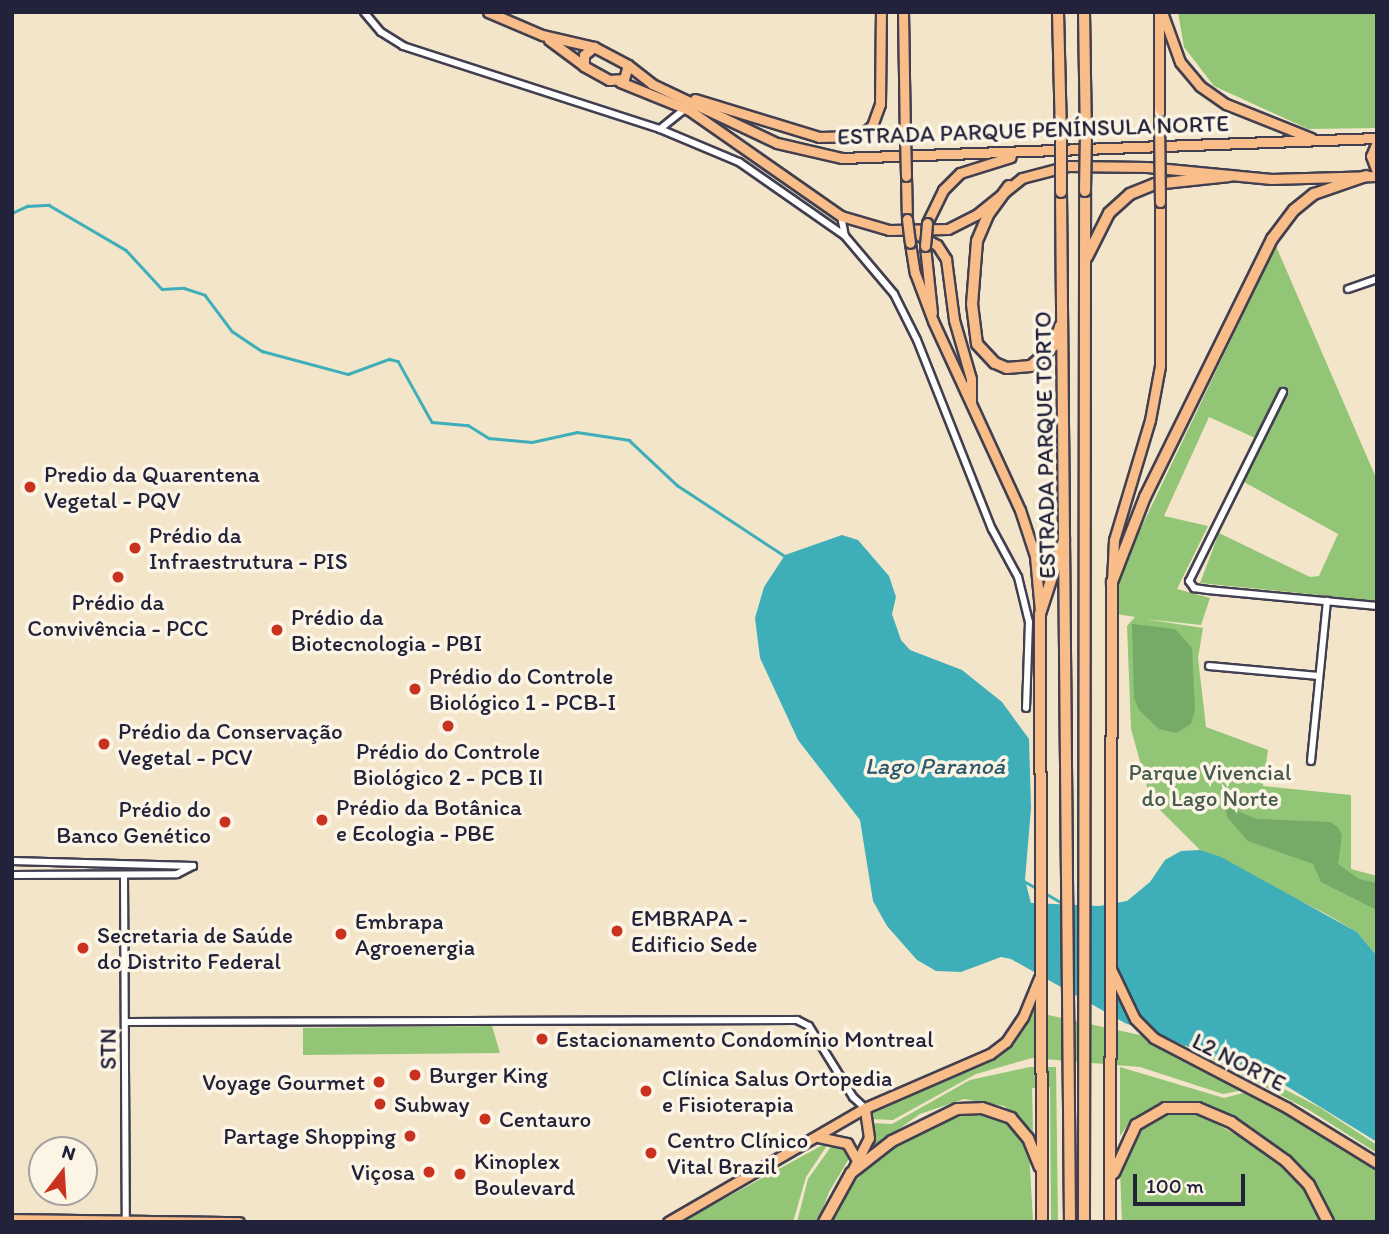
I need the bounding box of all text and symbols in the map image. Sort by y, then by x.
street label: ESTRADA PARQUE PENÍNSULA NORTE [837,109,1229,151]
street label: ESTRADA PARQUE TORTO [1029,311,1061,579]
place label: Predio da Quarentena Vegetal - PQV [44,460,259,514]
marker: Predio da Quarentena Vegetal - PQV [22,479,38,495]
place label: Prédio da Infraestrutura - PIS [149,521,348,575]
marker: Prédio da Infraestrutura - PIS [127,540,143,556]
marker: Prédio da Convivência - PCC [110,569,126,585]
place label: Prédio da Convivência - PCC [27,588,209,642]
place label: Prédio da Biotecnologia - PBI [291,603,482,657]
marker: Prédio da Biotecnologia - PBI [269,622,285,638]
place label: Prédio do Controle Biológico 1 - PCB-I [429,662,616,716]
marker: Prédio do Controle Biológico 1 - PCB-I [407,681,423,697]
place label: Prédio da Conservação Vegetal - PCV [118,717,343,771]
marker: Prédio do Controle Biológico 2 - PCB II [440,718,456,734]
marker: Prédio da Conservação Vegetal - PCV [96,736,112,752]
place label: Prédio do Controle Biológico 2 - PCB II [353,737,543,791]
water label: Lago Paranoá [866,752,1004,780]
park label: Parque Vivencial do Lago Norte [1129,758,1291,812]
place label: Prédio da Botânica e Ecologia - PBE [336,793,522,847]
place label: Prédio do Banco Genético [56,795,211,849]
marker: Prédio da Botânica e Ecologia - PBE [314,812,330,828]
marker: Prédio do Banco Genético [217,814,233,830]
place label: EMBRAPA - Edificio Sede [631,904,758,958]
place label: Embrapa Agroenergia [355,907,475,961]
place label: Secretaria de Saúde do Distrito Federal [97,921,293,975]
marker: EMBRAPA - Edificio Sede [609,923,625,939]
marker: Embrapa Agroenergia [333,926,349,942]
marker: Secretaria de Saúde do Distrito Federal [75,940,91,956]
place label: Estacionamento Condomínio Montreal [556,1025,935,1053]
street label: L2 NORTE [1188,1027,1290,1097]
street label: STN [94,1028,122,1070]
marker: Estacionamento Condomínio Montreal [534,1031,550,1047]
place label: Burger King [429,1061,548,1089]
place label: Clínica Salus Ortopedia e Fisioterapia [662,1064,894,1118]
marker: Burger King [407,1067,423,1083]
place label: Voyage Gourmet [203,1068,365,1096]
marker: Voyage Gourmet [371,1074,387,1090]
marker: Clínica Salus Ortopedia e Fisioterapia [636,1081,656,1101]
place label: Subway [394,1090,469,1118]
marker: Subway [372,1096,388,1112]
place label: Centauro [499,1105,591,1133]
marker: Centauro [477,1111,493,1127]
place label: Partage Shopping [223,1122,396,1150]
place label: Centro Clínico Vital Brazil [667,1126,808,1180]
marker: Partage Shopping [402,1128,418,1144]
north arrow [28,1136,98,1206]
text: N [59,1139,78,1165]
marker: Centro Clínico Vital Brazil [641,1143,661,1163]
place label: Kinoplex Boulevard [474,1147,575,1201]
place label: Viçosa [351,1158,415,1186]
scale bar [1137,1160,1249,1204]
marker: Viçosa [421,1164,437,1180]
marker: Kinoplex Boulevard [452,1166,468,1182]
text: 100 m [1146,1173,1204,1198]

